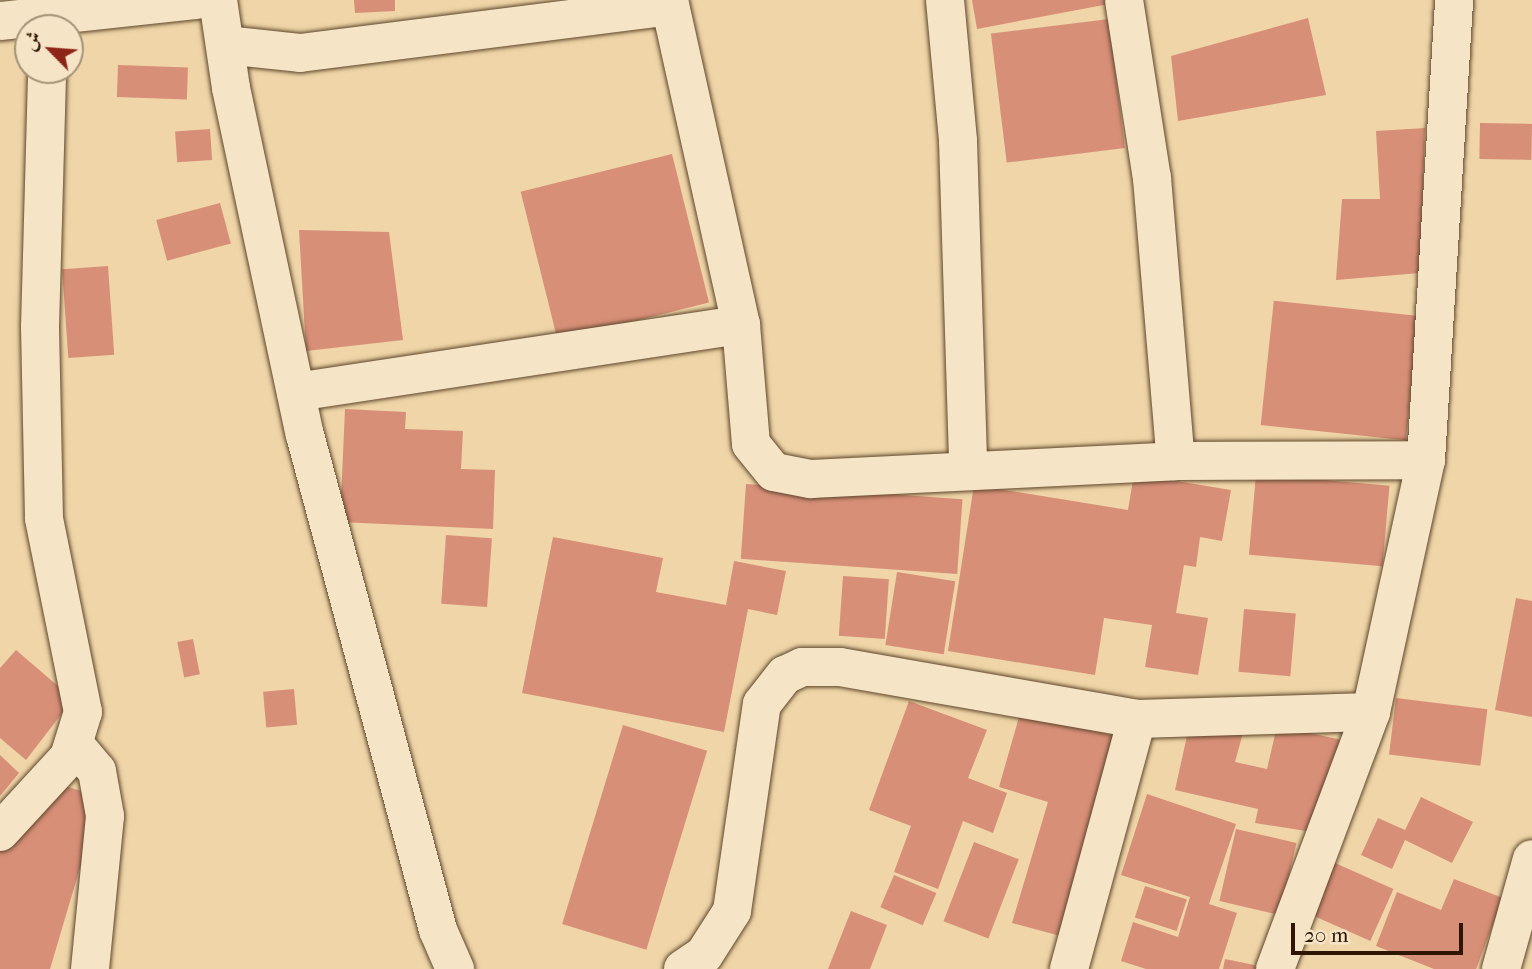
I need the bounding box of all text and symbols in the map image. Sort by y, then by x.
north arrow [14,14,84,84]
text: ش [18,28,46,54]
scale bar [1294,909,1466,953]
text: 20 m [1304,923,1348,947]

